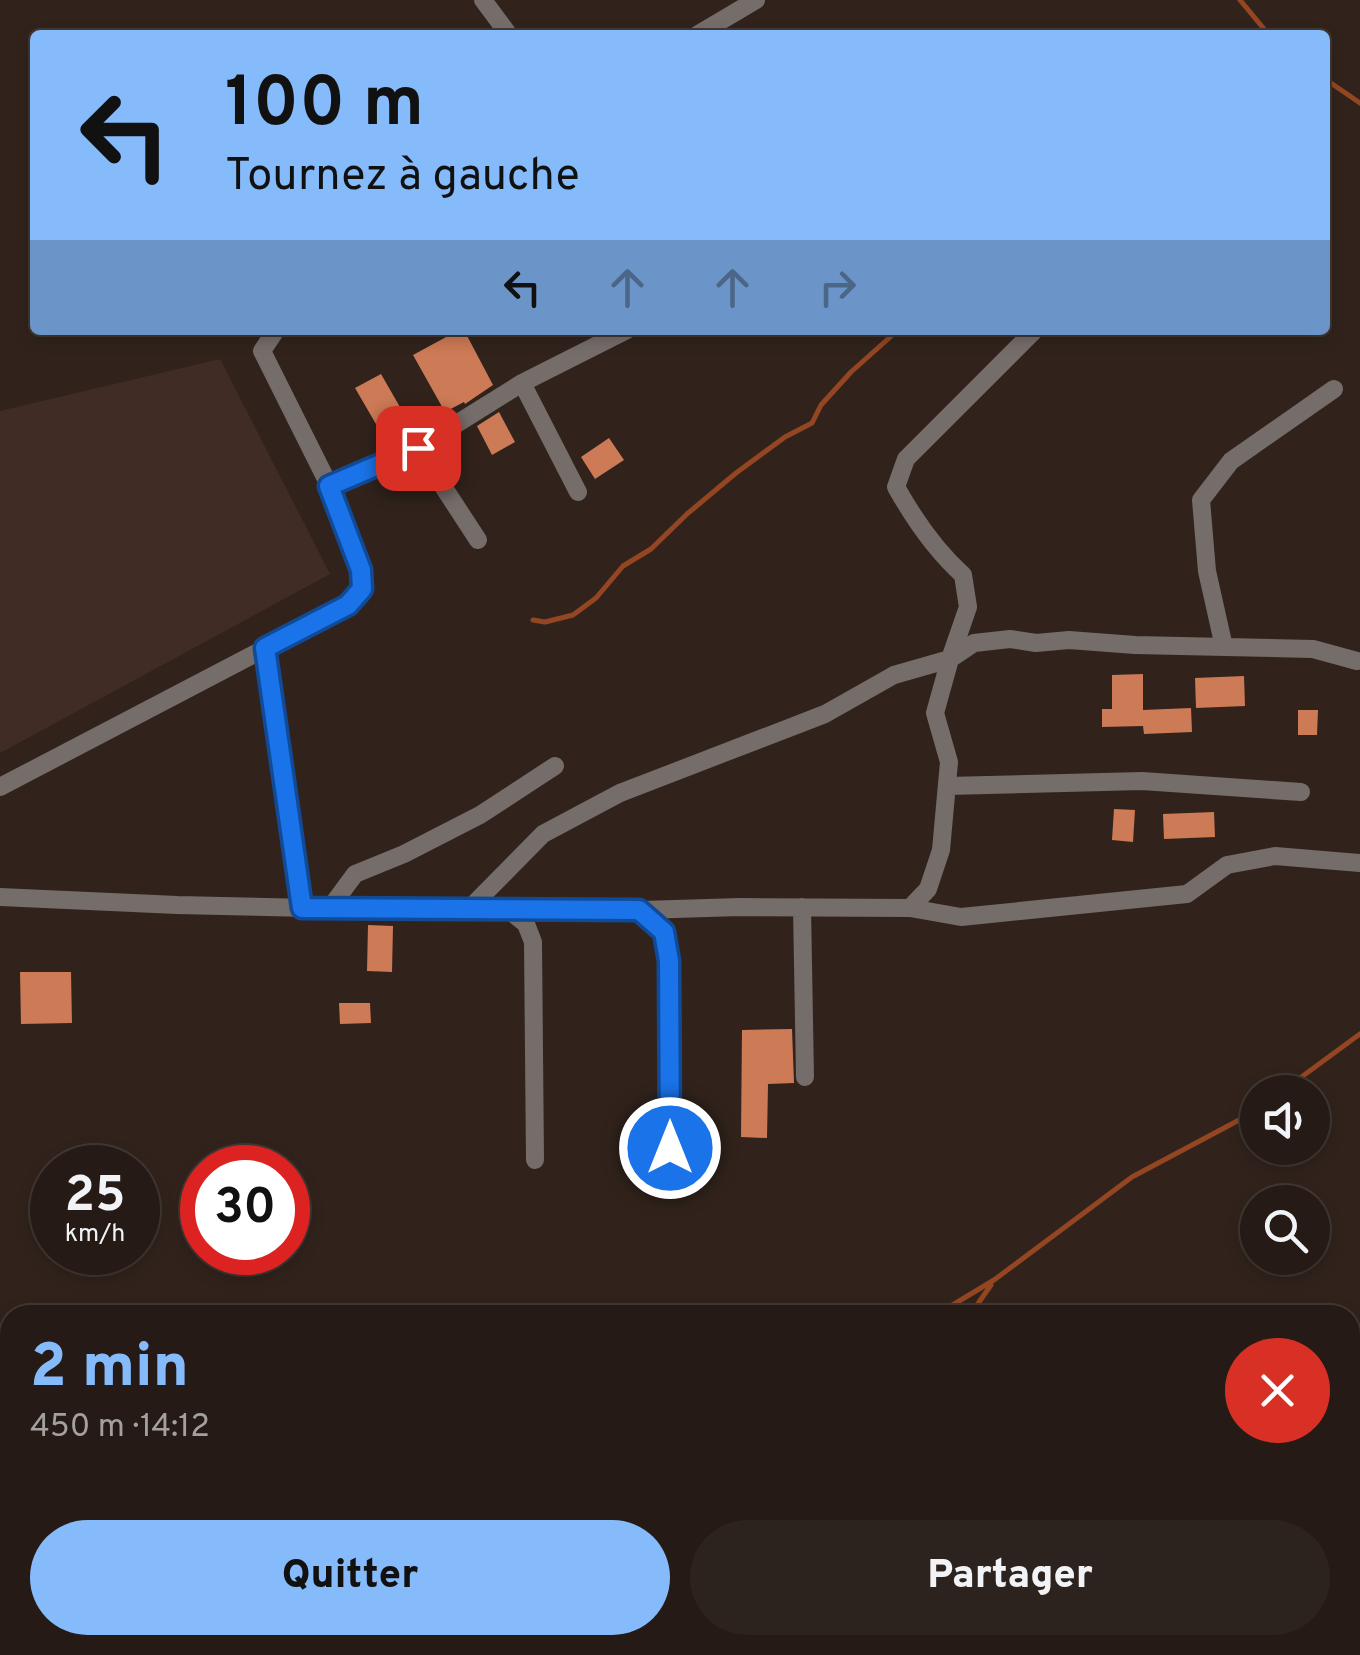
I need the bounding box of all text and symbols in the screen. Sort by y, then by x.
text: 100 m [225,62,424,151]
icon: left [60,70,190,200]
text: Tournez à gauche [225,149,580,206]
icon: left [495,260,550,315]
icon: ahead [600,260,655,315]
icon: ahead [705,260,760,315]
icon: right [810,260,865,315]
pin [376,406,461,491]
icon: arrive [391,421,446,476]
map controls [1240,1075,1330,1275]
button: sound [1240,1075,1330,1165]
position arrow [618,1096,722,1200]
speed limit sign: 30 [180,1145,310,1275]
text: 25 [64,1166,126,1229]
button: search [1240,1185,1330,1275]
text: km/h [65,1219,125,1251]
text: 2 min [30,1332,189,1408]
button: close [1225,1338,1330,1443]
text: 450 m · 14:12 [30,1408,210,1448]
button: Quitter [30,1520,670,1635]
button: Partager [690,1520,1330,1635]

